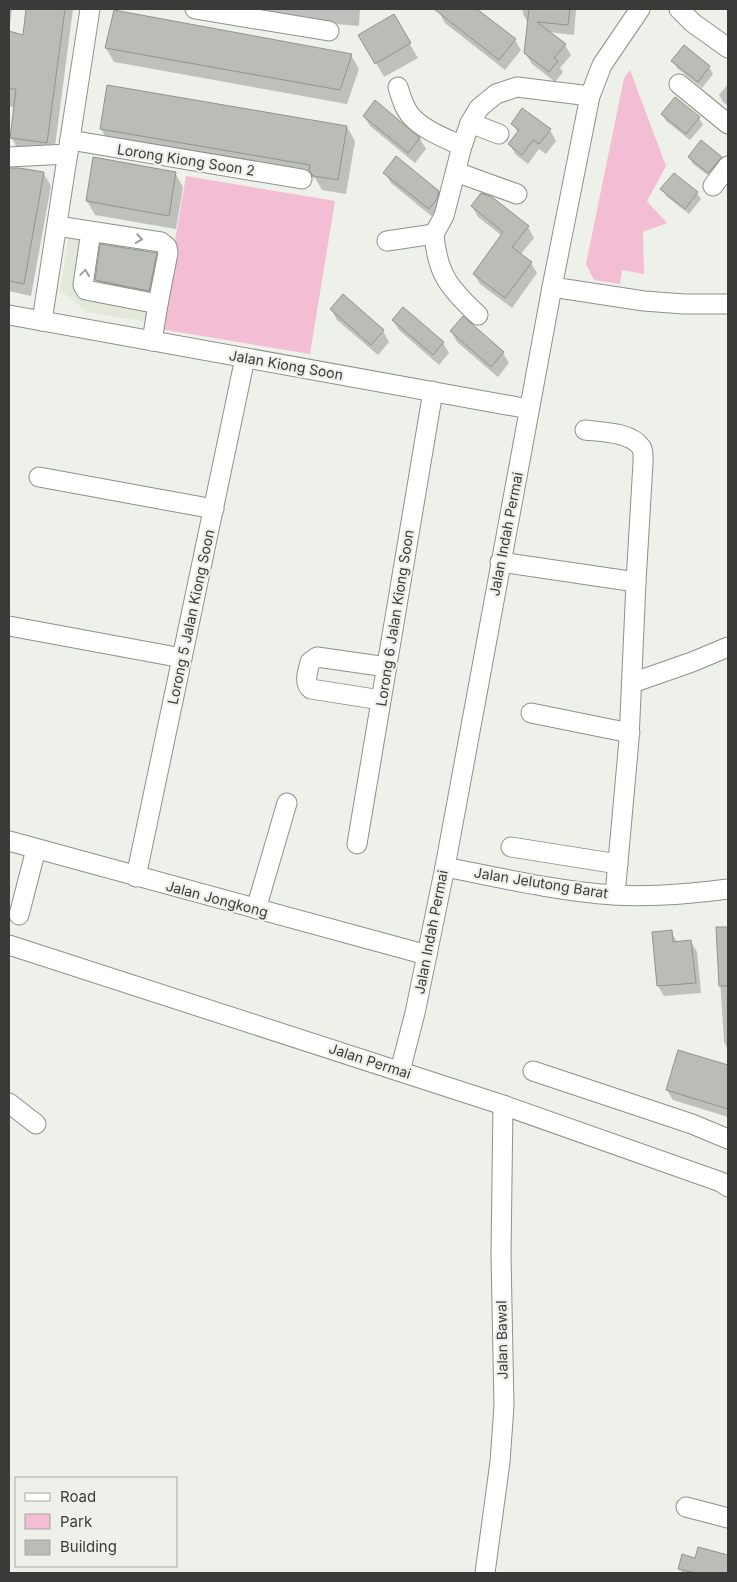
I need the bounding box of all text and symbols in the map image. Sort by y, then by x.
street label: Lorong Kiong Soon 2 [116,140,256,179]
one-way arrow [135,233,144,243]
one-way arrow [79,268,90,276]
street label: Jalan Kiong Soon [228,346,344,383]
street label: Jalan Indah Permai [485,470,526,597]
street label: Lorong 5 Jalan Kiong Soon [164,528,217,706]
street label: Lorong 6 Jalan Kiong Soon [372,528,417,708]
street label: Jalan Jelutong Barat [473,864,610,902]
street label: Jalan Indah Permai [410,868,451,995]
street label: Jalan Jongkong [164,877,270,920]
street label: Jalan Permai [327,1039,413,1082]
street label: Jalan Bawal [492,1300,511,1380]
legend [15,1477,178,1567]
text: Road [60,1487,96,1506]
text: Park [60,1512,93,1531]
text: Building [60,1537,117,1556]

